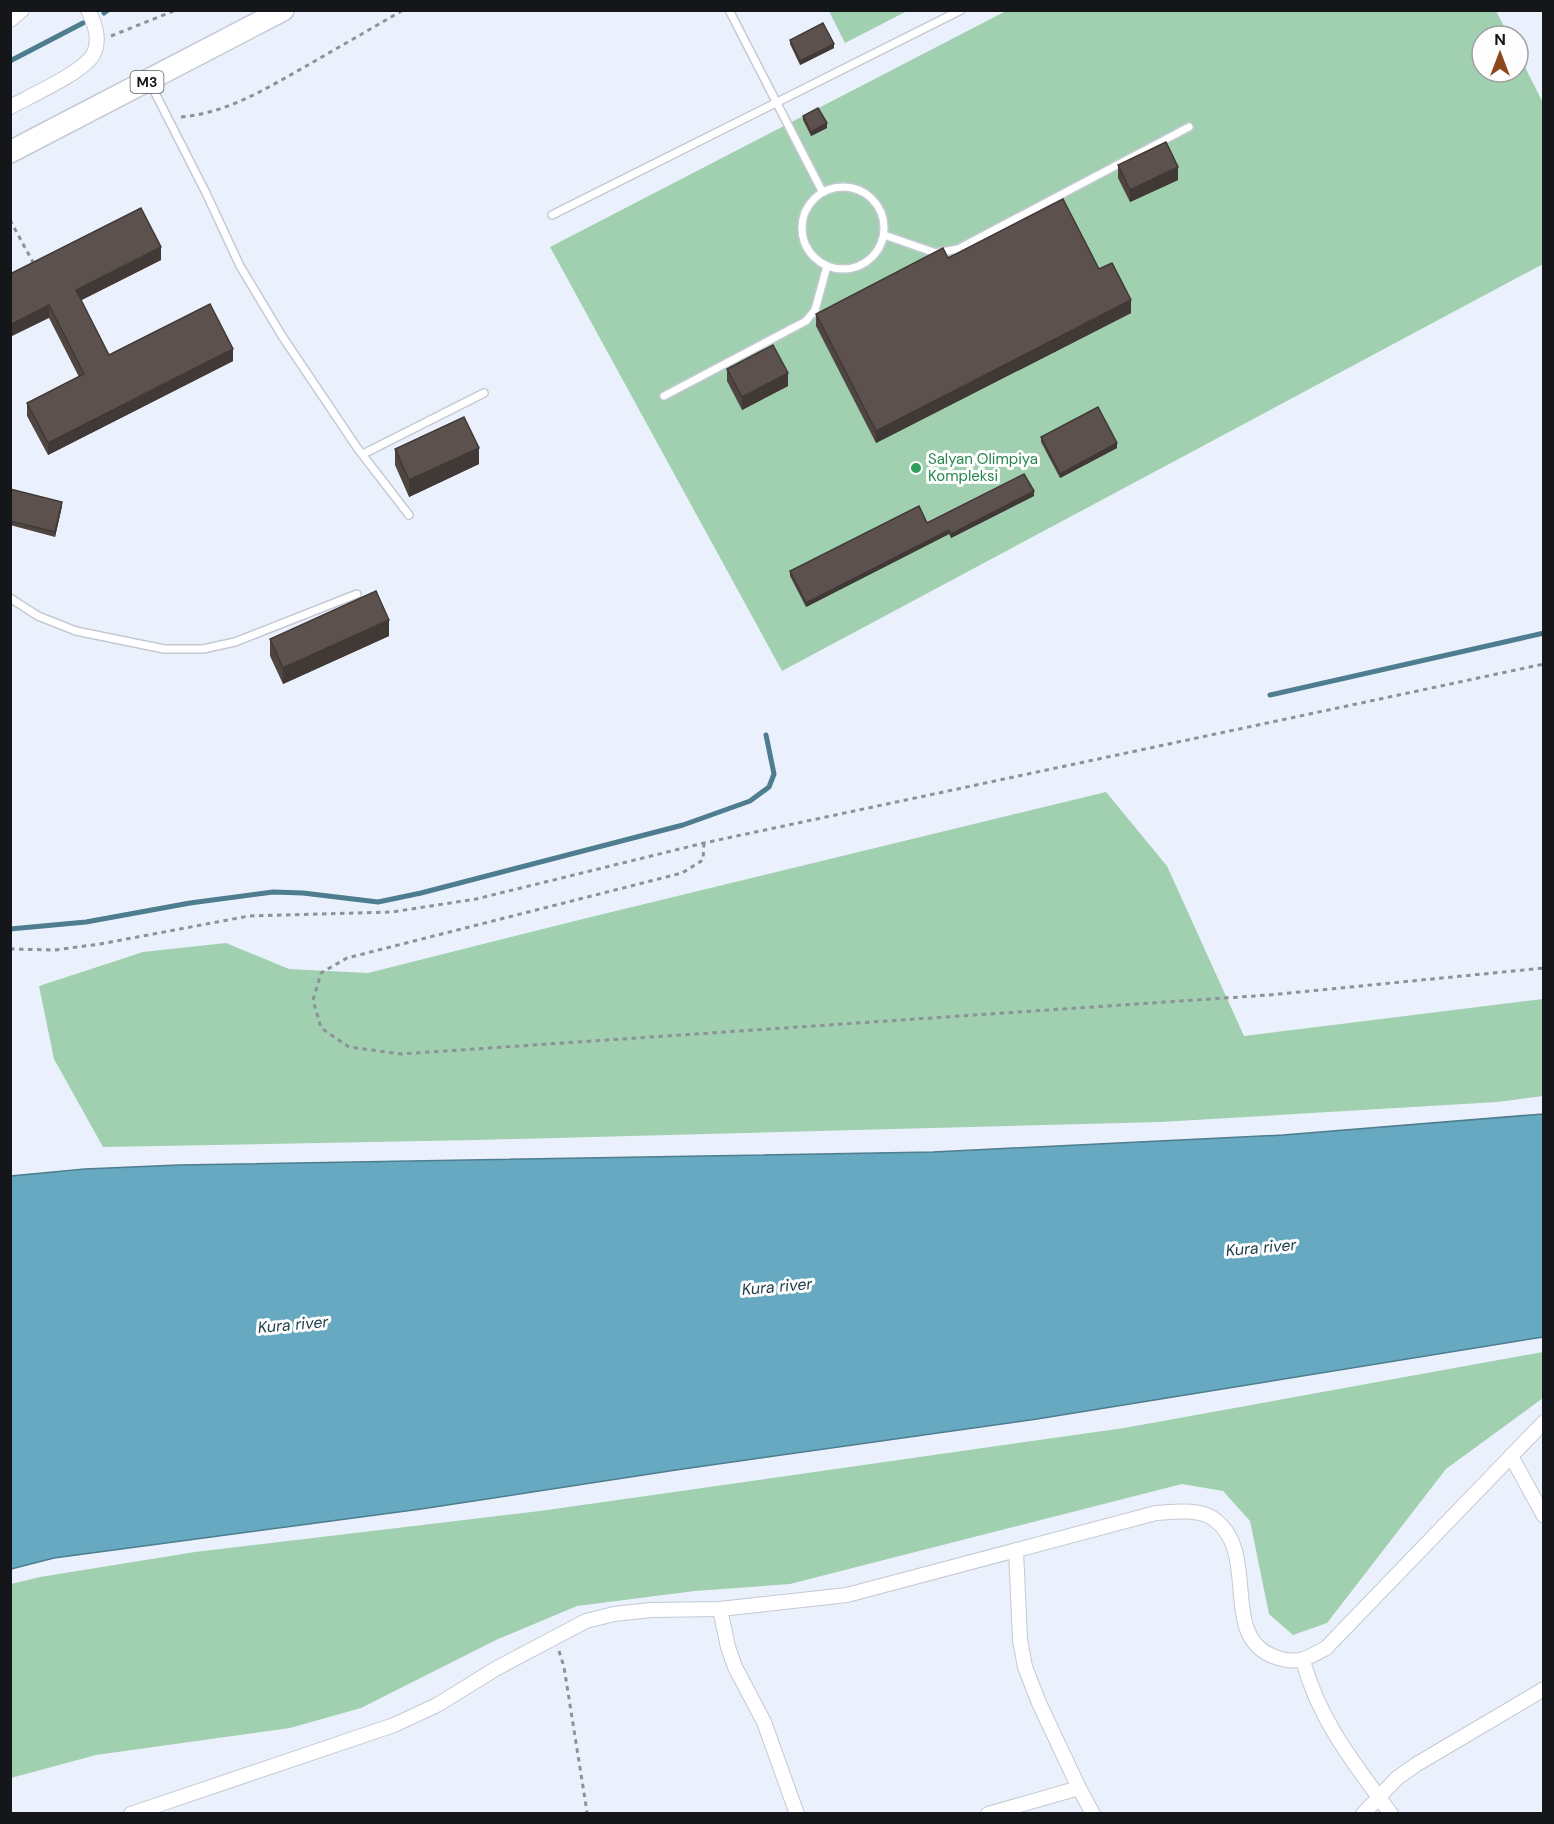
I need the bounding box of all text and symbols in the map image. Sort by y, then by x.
north arrow [1470,24,1530,84]
text: N [1494,29,1506,50]
road number: M3 [130,71,164,93]
place label: Salyan Olimpiya Kompleksi [928,449,1038,486]
marker: Salyan Olimpiya Kompleksi [909,461,923,475]
water label: Kura river [1225,1234,1298,1261]
water label: Kura river [741,1273,814,1300]
water label: Kura river [257,1311,330,1338]

